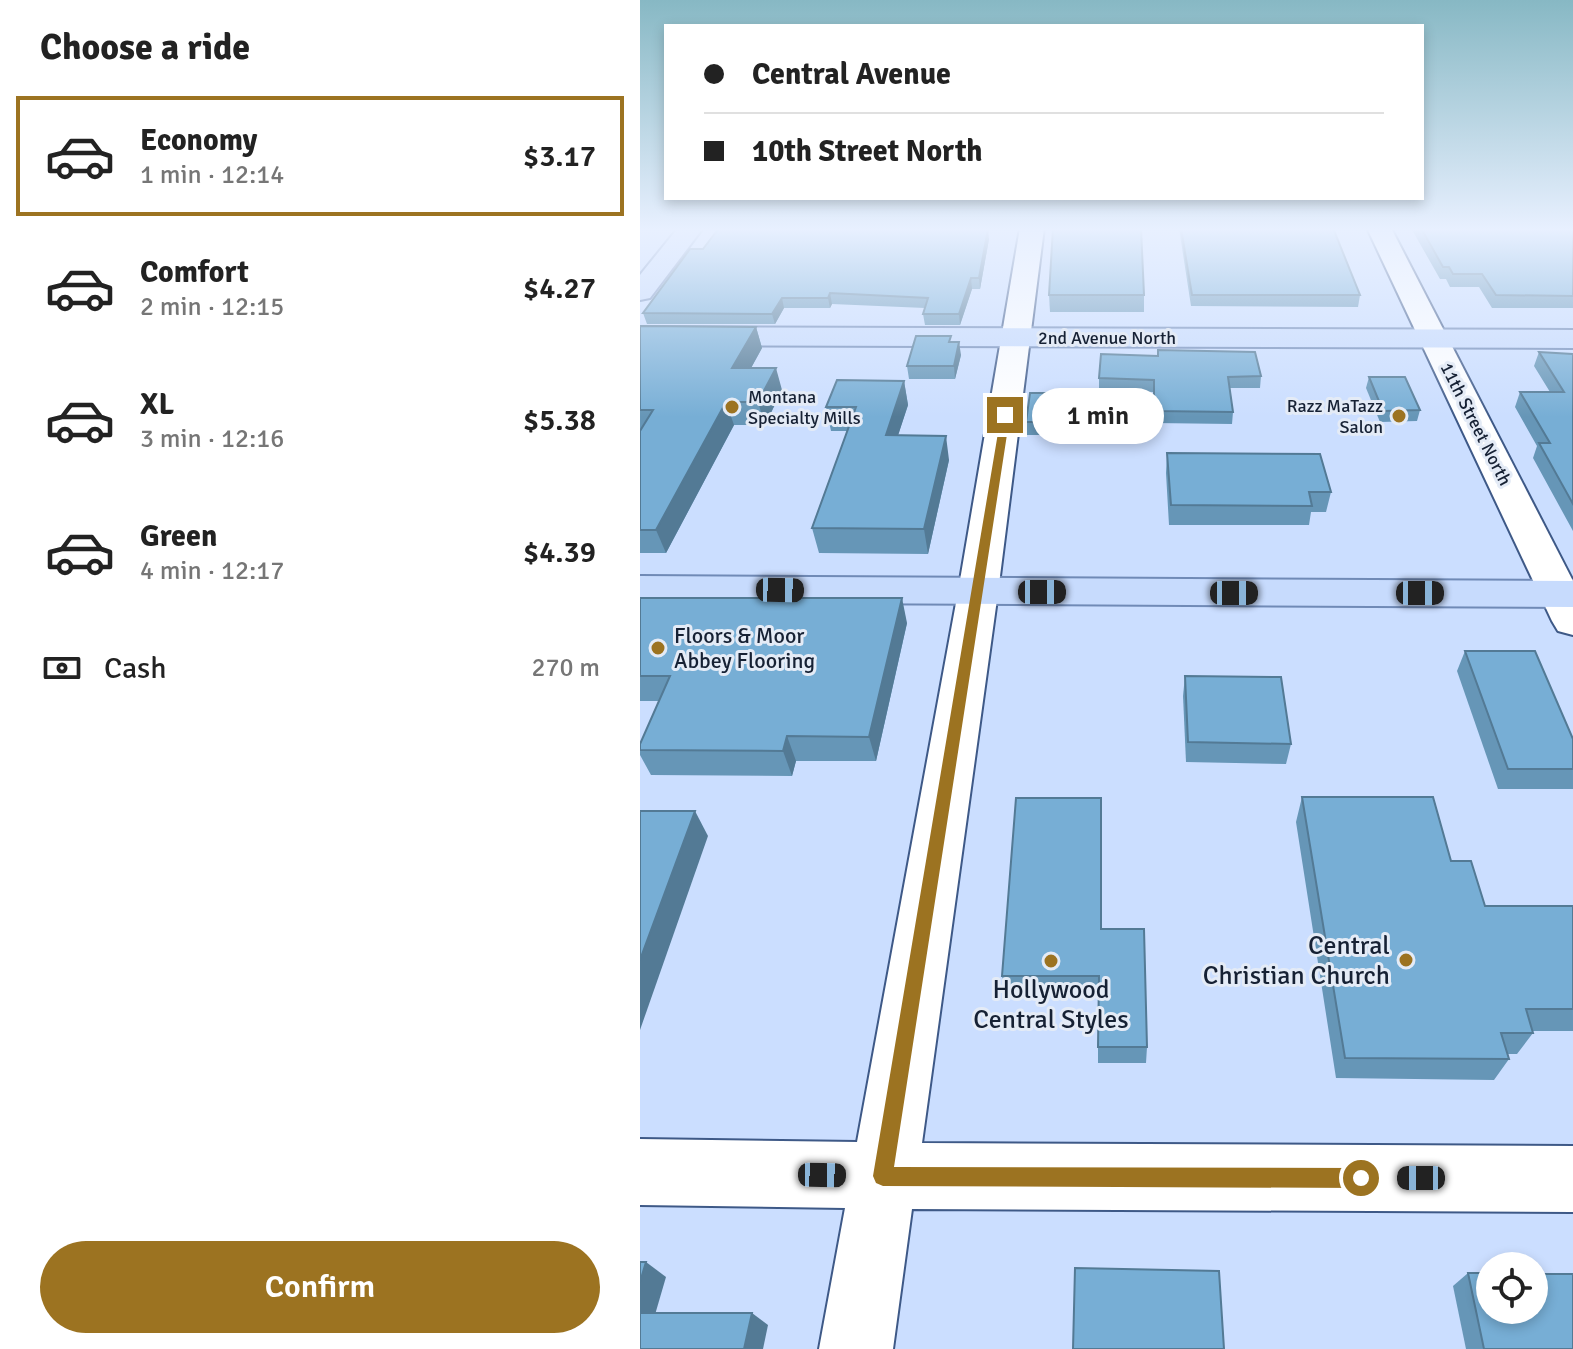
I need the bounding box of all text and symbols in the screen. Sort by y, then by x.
text: Choose a ride [40,25,250,70]
text: Central Avenue [752,56,951,93]
icon: car [44,120,116,192]
text: Economy [140,122,257,159]
text: 10th Street North [752,133,983,170]
text: $3.17 [523,138,596,175]
text: 1 min · 12:14 [140,159,284,191]
icon: car [44,252,116,324]
text: Comfort [140,254,249,291]
text: $4.27 [523,270,596,307]
text: 2 min · 12:15 [140,291,284,323]
street label: 2nd Avenue North [1038,327,1176,349]
street label: 11th Street North [1436,359,1516,489]
icon: car [44,384,116,456]
text: XL [140,386,174,423]
place label: Montana Specialty Mills [748,386,861,429]
callout: 1 min [1033,387,1165,443]
place label: Razz MaTazz Salon [1287,395,1383,438]
route end [987,397,1023,433]
marker: Montana Specialty Mills [723,398,741,416]
text: 1 min [1067,400,1129,432]
text: $5.38 [523,402,596,439]
marker: Razz MaTazz Salon [1390,407,1408,425]
text: 3 min · 12:16 [140,423,284,455]
icon: car [44,516,116,588]
text: Green [140,518,217,555]
text: $4.39 [523,534,596,571]
text: 4 min · 12:17 [140,555,284,587]
car [756,578,804,602]
car [1018,580,1066,604]
car [1210,581,1258,605]
car [1396,581,1444,605]
place label: Floors & Moor Abbey Flooring [674,622,815,674]
marker: Floors & Moor Abbey Flooring [649,639,667,657]
icon: cash [40,646,84,690]
text: Cash [104,650,167,687]
text: 270 m [531,652,600,684]
place label: Central Christian Church [1203,930,1390,992]
marker: Central Christian Church [1397,951,1415,969]
marker: Hollywood Central Styles [1042,952,1060,970]
place label: Hollywood Central Styles [973,974,1129,1036]
route start [1343,1160,1379,1196]
car [798,1163,846,1187]
car [1397,1166,1445,1190]
button: Confirm [40,1241,600,1333]
map controls [1476,1252,1548,1324]
button: locate [1476,1252,1548,1324]

